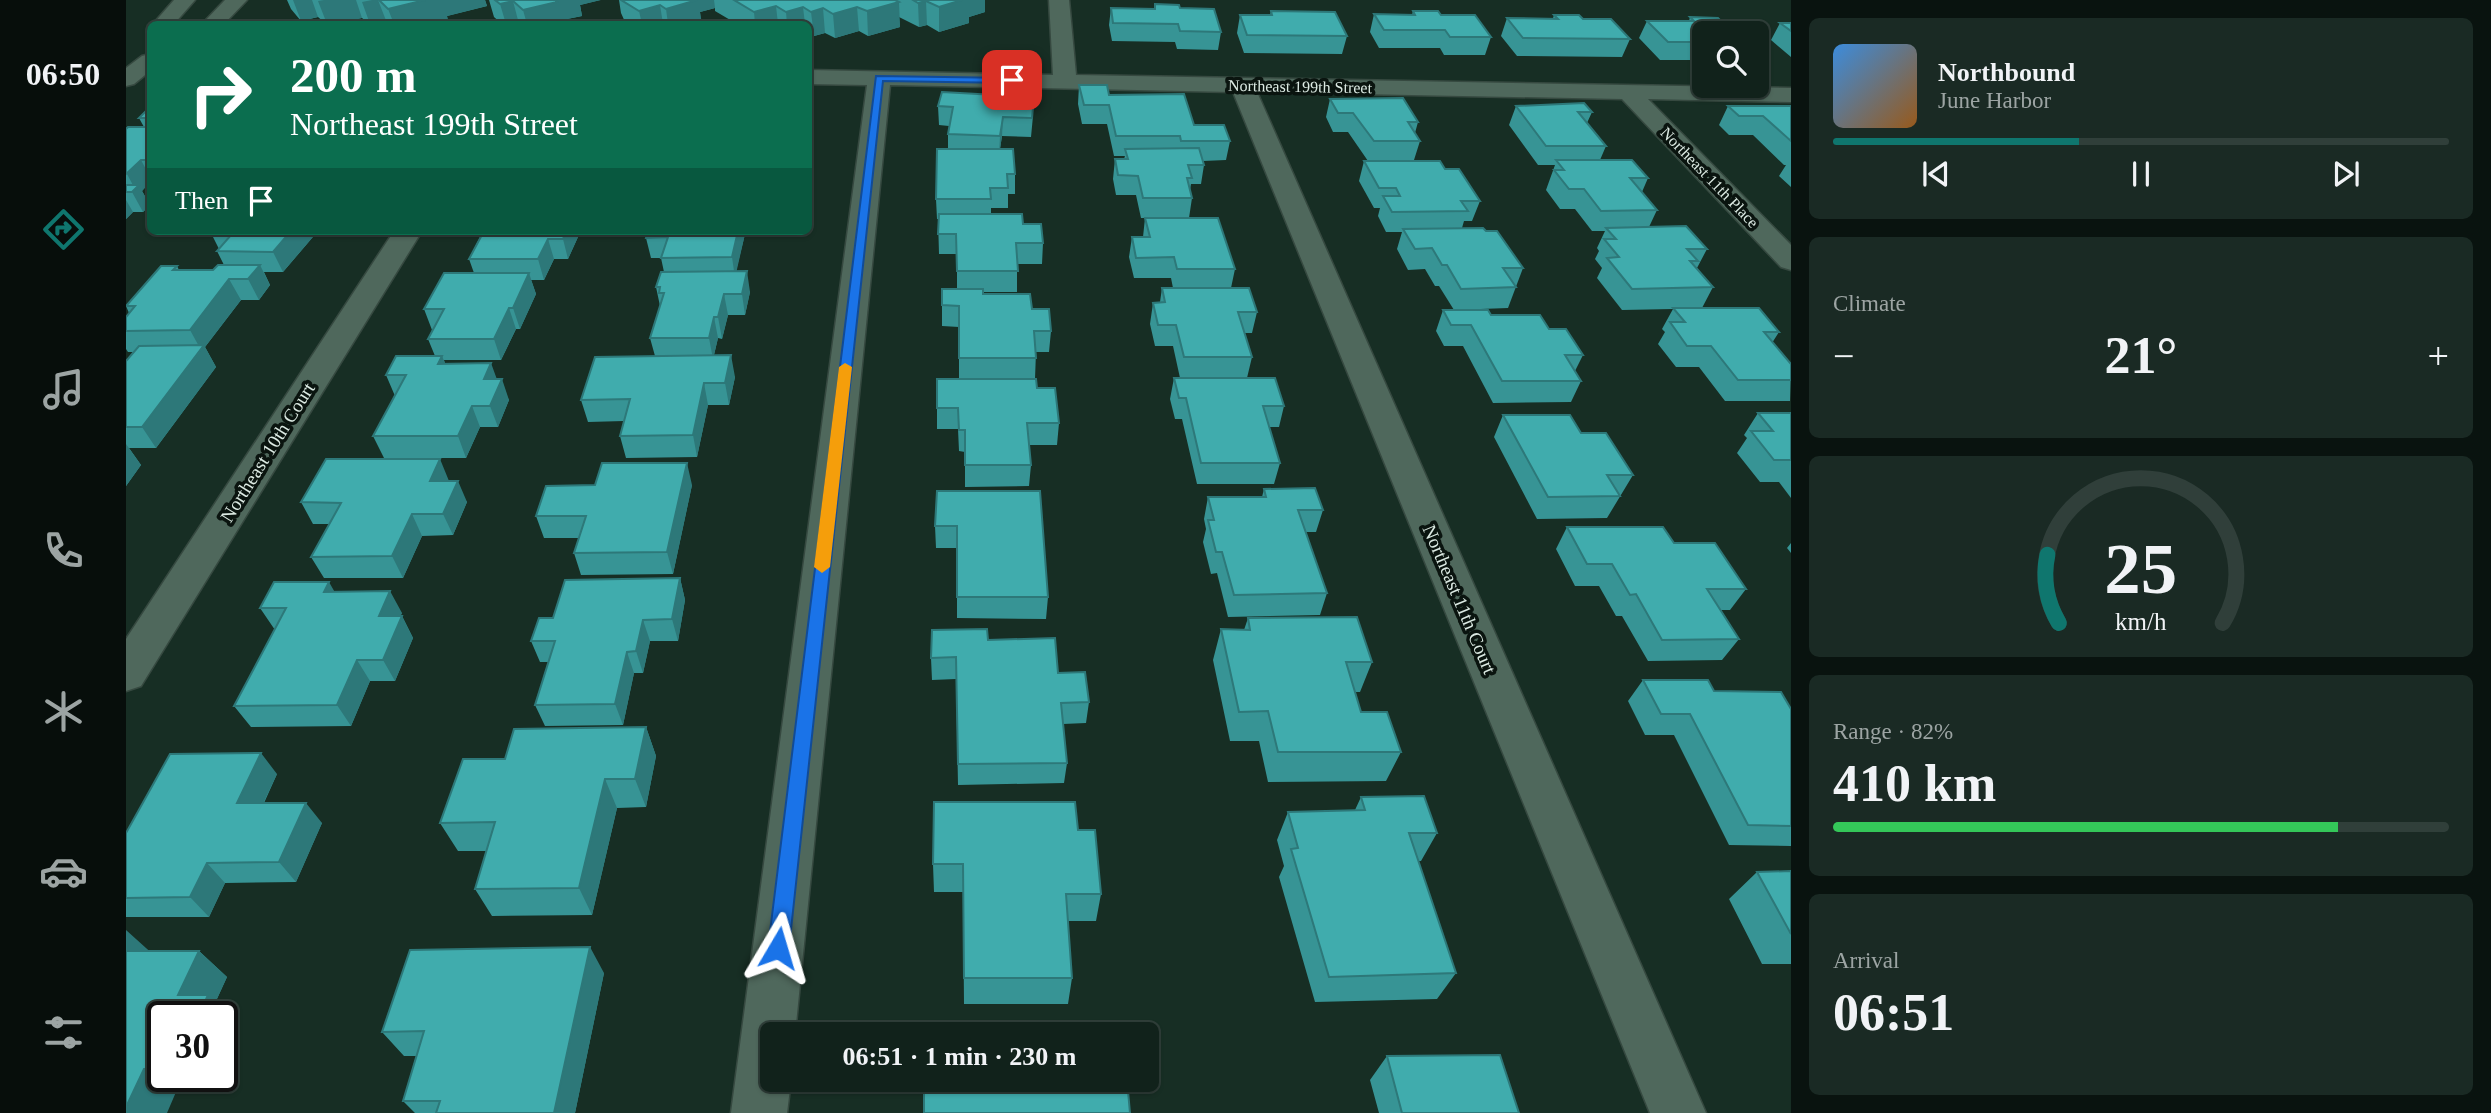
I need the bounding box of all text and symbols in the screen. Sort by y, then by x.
map controls [1692,21,1769,98]
button: search [1692,21,1769,98]
text: 200 m [290,48,417,103]
icon: right [175,49,266,140]
pin [982,50,1042,110]
text: 06:50 [26,56,100,92]
text: Northbound [1938,58,2075,87]
icon: arrive [993,61,1031,99]
street label: Northeast 199th Street [1228,77,1373,96]
text: June Harbor [1938,88,2051,113]
text: Northeast 199th Street [290,106,578,142]
street label: Northeast 11th Place [1657,124,1762,231]
icon: previous [1917,155,1955,193]
icon: pause [2122,155,2160,193]
icon: next [2327,155,2365,193]
icon: arrive [242,182,280,220]
text: Then [175,186,228,215]
icon: directions [39,205,88,254]
text: Climate [1833,291,1906,316]
text: 21° [2105,327,2177,384]
text: − [1833,335,1854,377]
text: + [2428,335,2449,377]
icon: music [39,365,88,414]
street label: Northeast 10th Court [216,378,319,526]
street label: Northeast 11th Court [1419,522,1501,677]
icon: phone [39,526,88,575]
text: 25 [2105,528,2177,609]
text: km/h [2115,607,2167,634]
icon: climate [39,687,88,736]
text: Range · 82% [1833,719,1953,744]
text: 410 km [1833,755,1996,812]
icon: car [39,847,88,896]
position arrow [741,911,815,985]
text: Arrival [1833,948,1899,973]
text: 06:51 [1833,984,1954,1041]
speed limit sign: 30 [147,1001,238,1092]
icon: filters [39,1008,88,1057]
text: 06:51 · 1 min · 230 m [843,1042,1077,1071]

